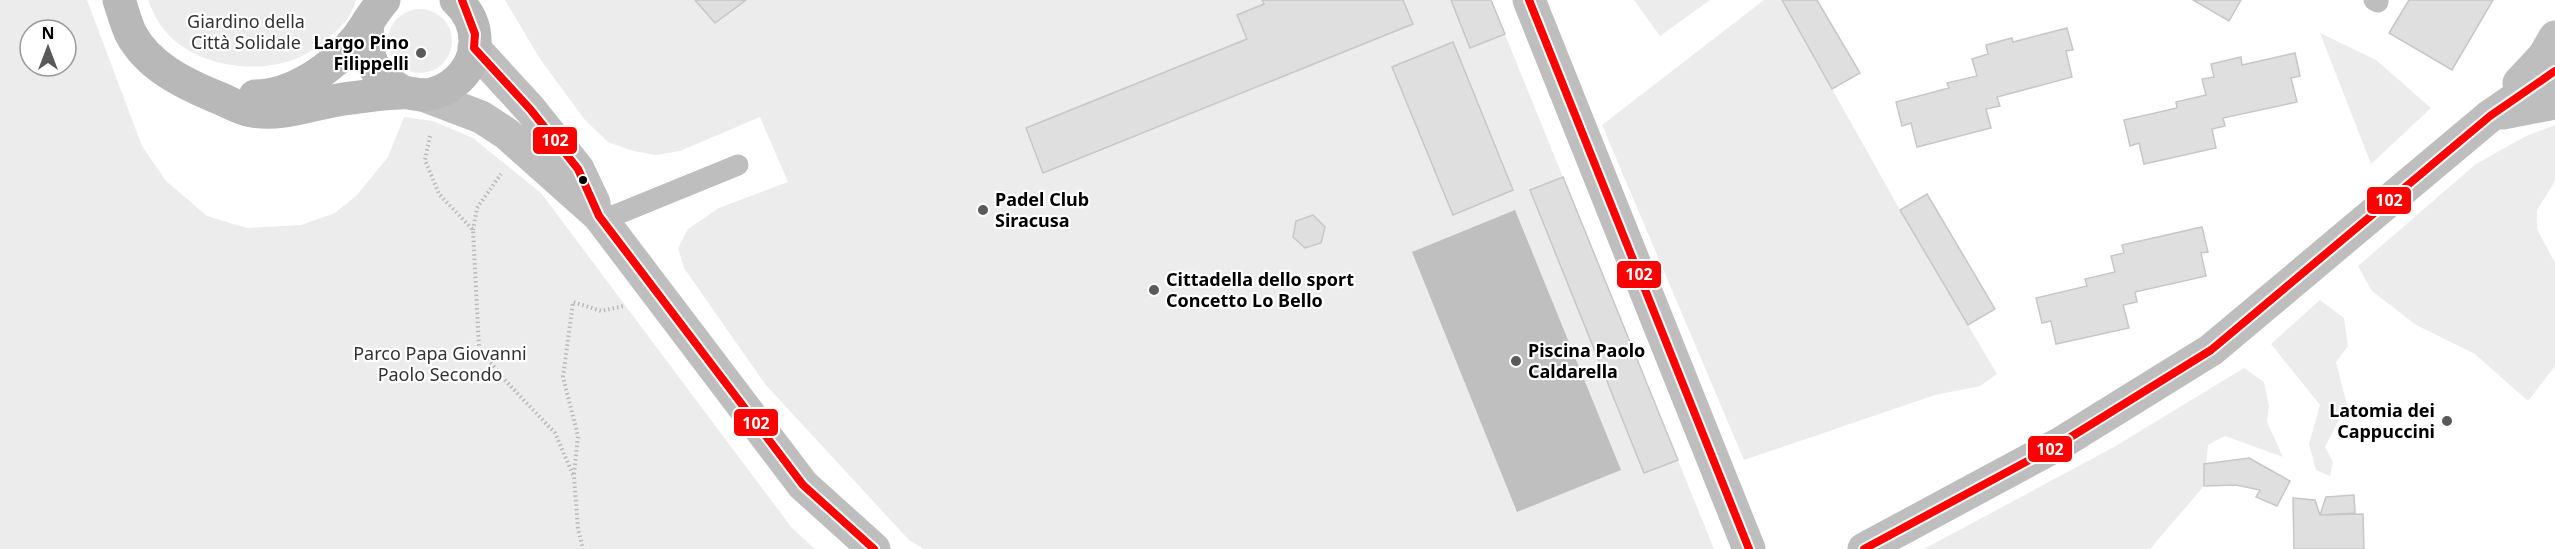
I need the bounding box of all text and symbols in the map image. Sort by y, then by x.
park label: Giardino della Città Solidale [187,9,305,54]
north arrow [18,18,78,78]
text: N [41,22,55,44]
place label: Largo Pino Filippelli [313,30,409,75]
marker: Largo Pino Filippelli [414,46,428,60]
line badge: 102 [532,126,578,155]
text: 102 [541,129,569,151]
unlabelled marker [577,174,589,186]
line badge: 102 [2366,186,2412,215]
place label: Padel Club Siracusa [995,187,1089,232]
text: 102 [2375,189,2403,211]
marker: Padel Club Siracusa [976,203,990,217]
line badge: 102 [1616,260,1662,289]
text: 102 [1625,263,1653,285]
place label: Cittadella dello sport Concetto Lo Bello [1166,267,1354,312]
marker: Cittadella dello sport Concetto Lo Bello [1147,283,1161,297]
place label: Piscina Paolo Caldarella [1528,338,1645,383]
park label: Parco Papa Giovanni Paolo Secondo [353,341,527,386]
marker: Piscina Paolo Caldarella [1509,354,1523,368]
place label: Latomia dei Cappuccini [2329,398,2435,443]
line badge: 102 [733,408,779,437]
text: 102 [742,412,770,434]
marker: Latomia dei Cappuccini [2440,414,2454,428]
line badge: 102 [2027,435,2073,463]
text: 102 [2036,438,2064,460]

